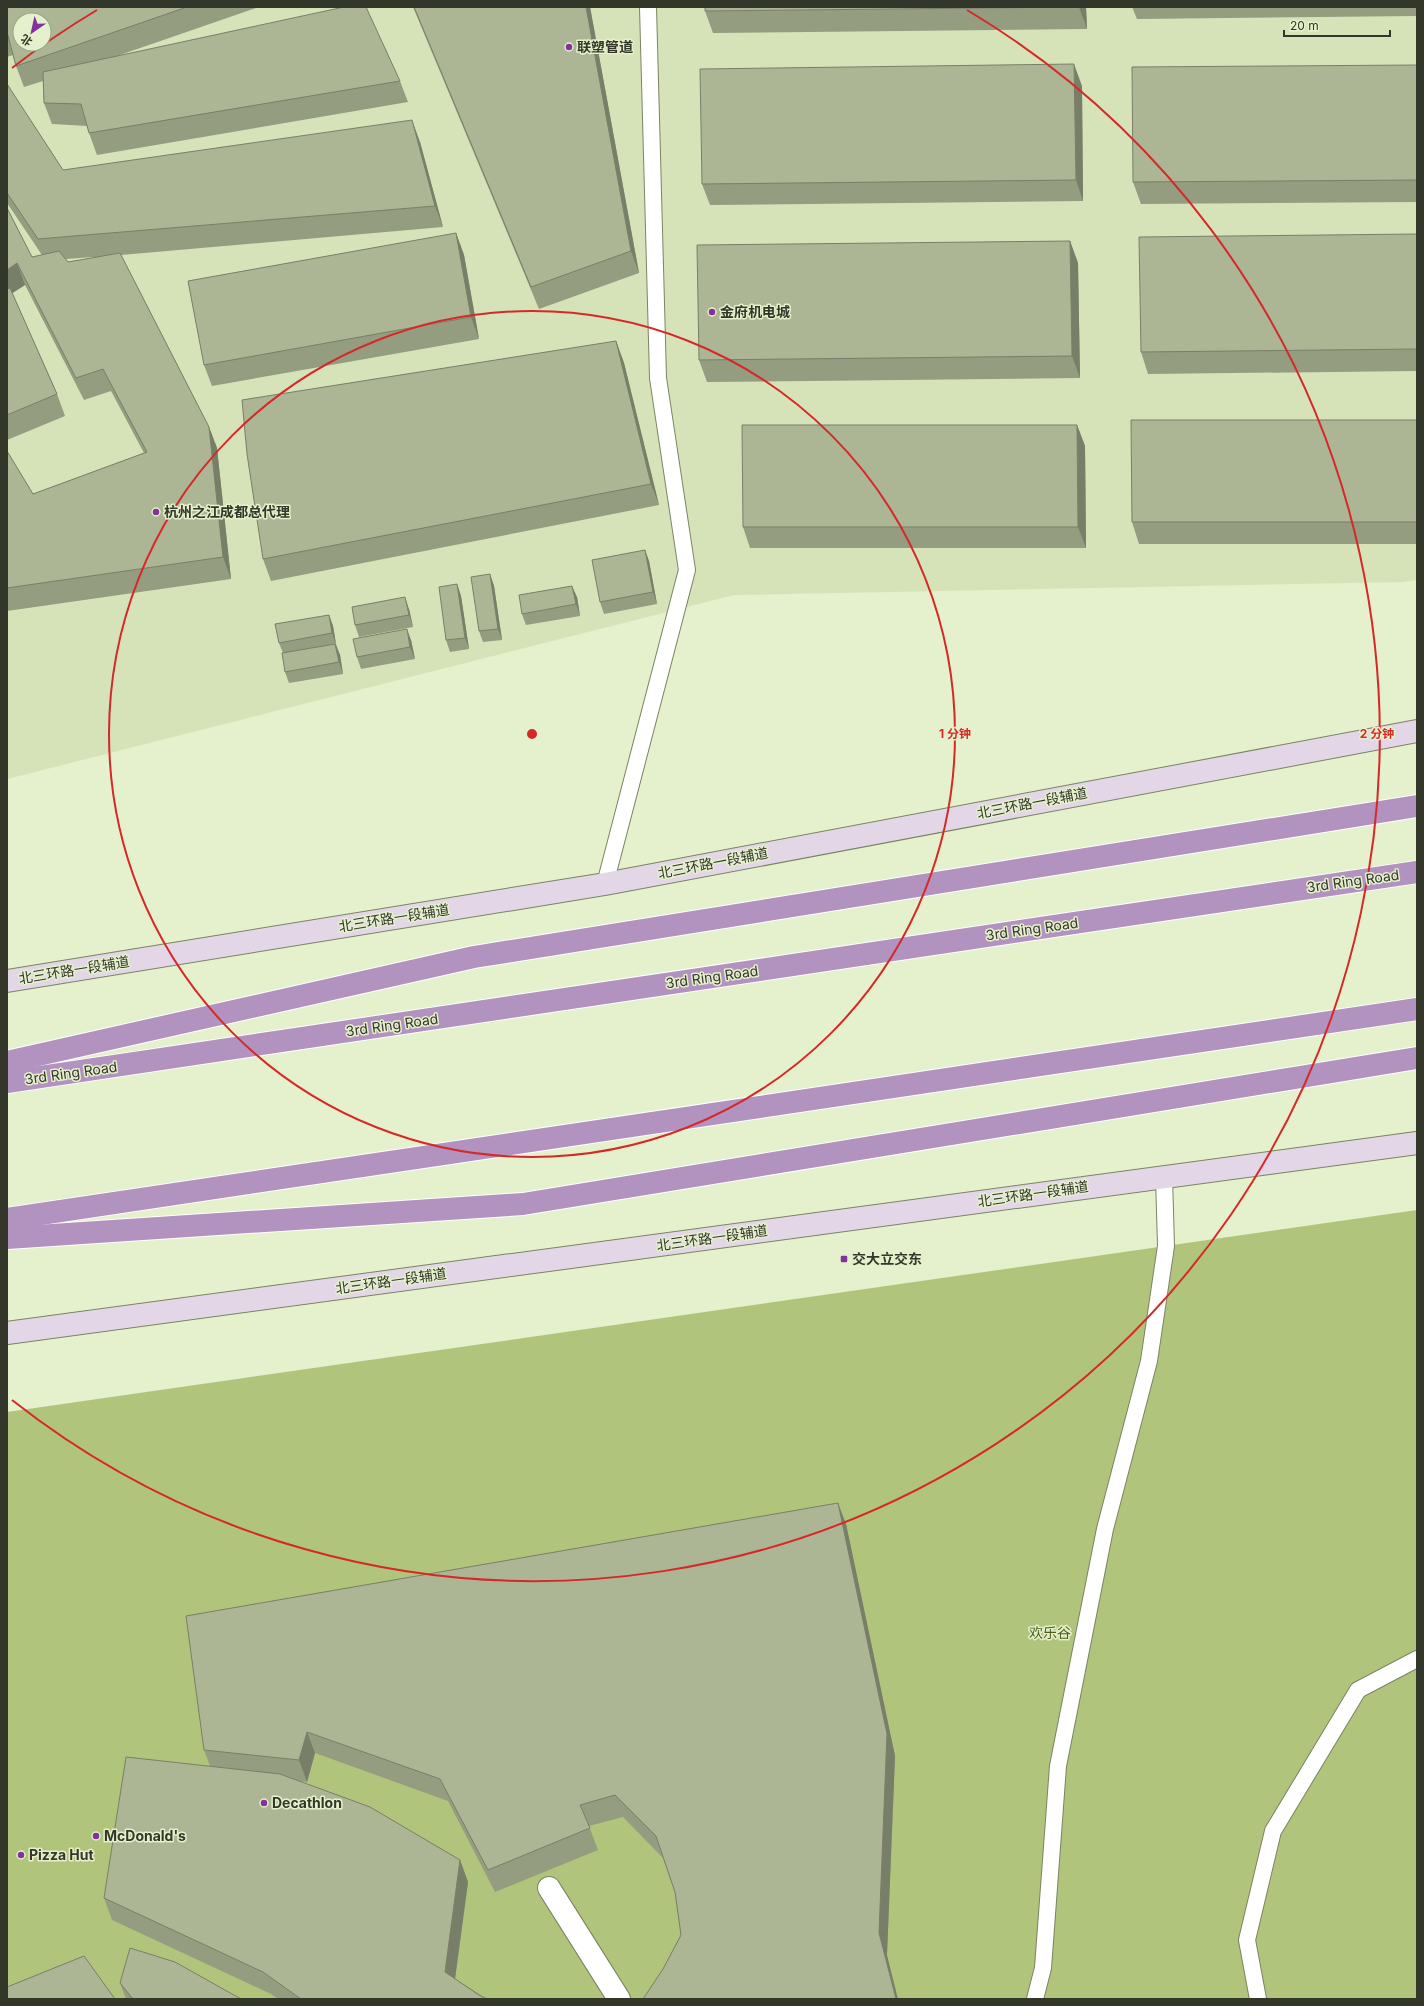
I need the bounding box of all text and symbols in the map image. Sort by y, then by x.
north arrow [12,12,52,52]
scale bar [1284,12,1390,38]
text: 20 m [1290,18,1319,33]
text: 北 [18,31,35,49]
place label: 联塑管道 [577,38,633,55]
marker: 联塑管道 [564,42,574,52]
place label: 金府机电城 [720,303,790,320]
marker: 金府机电城 [707,307,717,317]
place label: 杭州之江成都总代理 [164,503,290,520]
marker: 杭州之江成都总代理 [151,507,161,517]
text: 1 分钟 [939,726,971,741]
text: 2 分钟 [1360,726,1394,741]
centre of rings [525,727,539,741]
street label: 北三环路一段辅道 [975,783,1088,822]
street label: 北三环路一段辅道 [656,843,769,882]
street label: 3rd Ring Road [1306,866,1400,895]
street label: 北三环路一段辅道 [337,900,451,935]
street label: 3rd Ring Road [985,914,1079,943]
street label: 北三环路一段辅道 [17,952,131,987]
street label: 3rd Ring Road [665,962,759,991]
street label: 3rd Ring Road [345,1010,439,1039]
street label: 3rd Ring Road [24,1058,118,1087]
street label: 北三环路一段辅道 [976,1177,1090,1210]
street label: 北三环路一段辅道 [655,1221,769,1254]
place label: 交大立交东 [852,1250,922,1267]
marker: 交大立交东 [839,1254,849,1264]
street label: 北三环路一段辅道 [334,1264,448,1297]
park label: 欢乐谷 [1029,1624,1071,1641]
place label: Decathlon [272,1794,342,1811]
marker: Decathlon [259,1798,269,1808]
place label: McDonald's [104,1827,186,1844]
marker: McDonald's [91,1831,101,1841]
place label: Pizza Hut [29,1846,94,1863]
marker: Pizza Hut [16,1850,26,1860]

